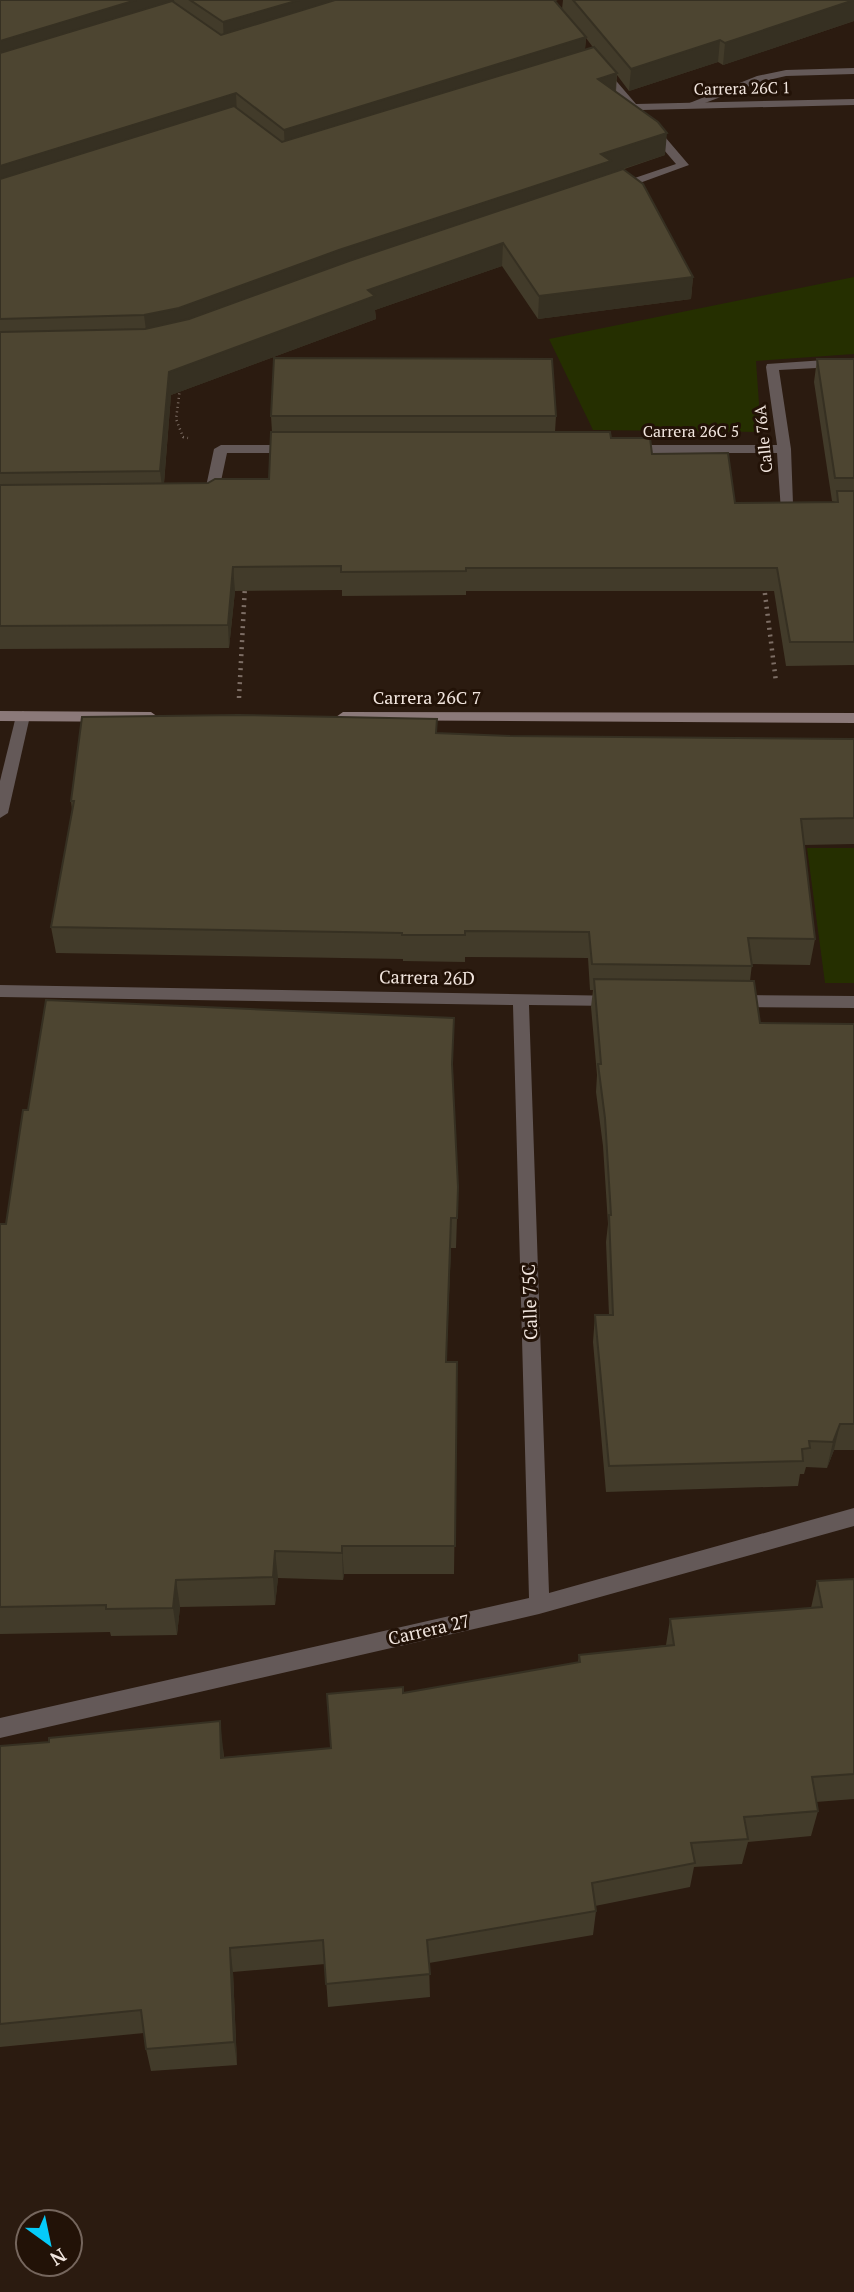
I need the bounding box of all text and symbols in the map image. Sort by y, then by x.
street label: Carrera 26C 1 [694,76,790,100]
street label: Calle 76A [749,404,777,474]
street label: Carrera 26C 5 [643,420,739,442]
street label: Carrera 26C 7 [373,685,481,709]
street label: Carrera 26D [379,964,475,990]
street label: Calle 75C [516,1264,542,1340]
street label: Carrera 27 [386,1608,472,1650]
north arrow [14,2208,84,2278]
text: N [45,2243,71,2272]

